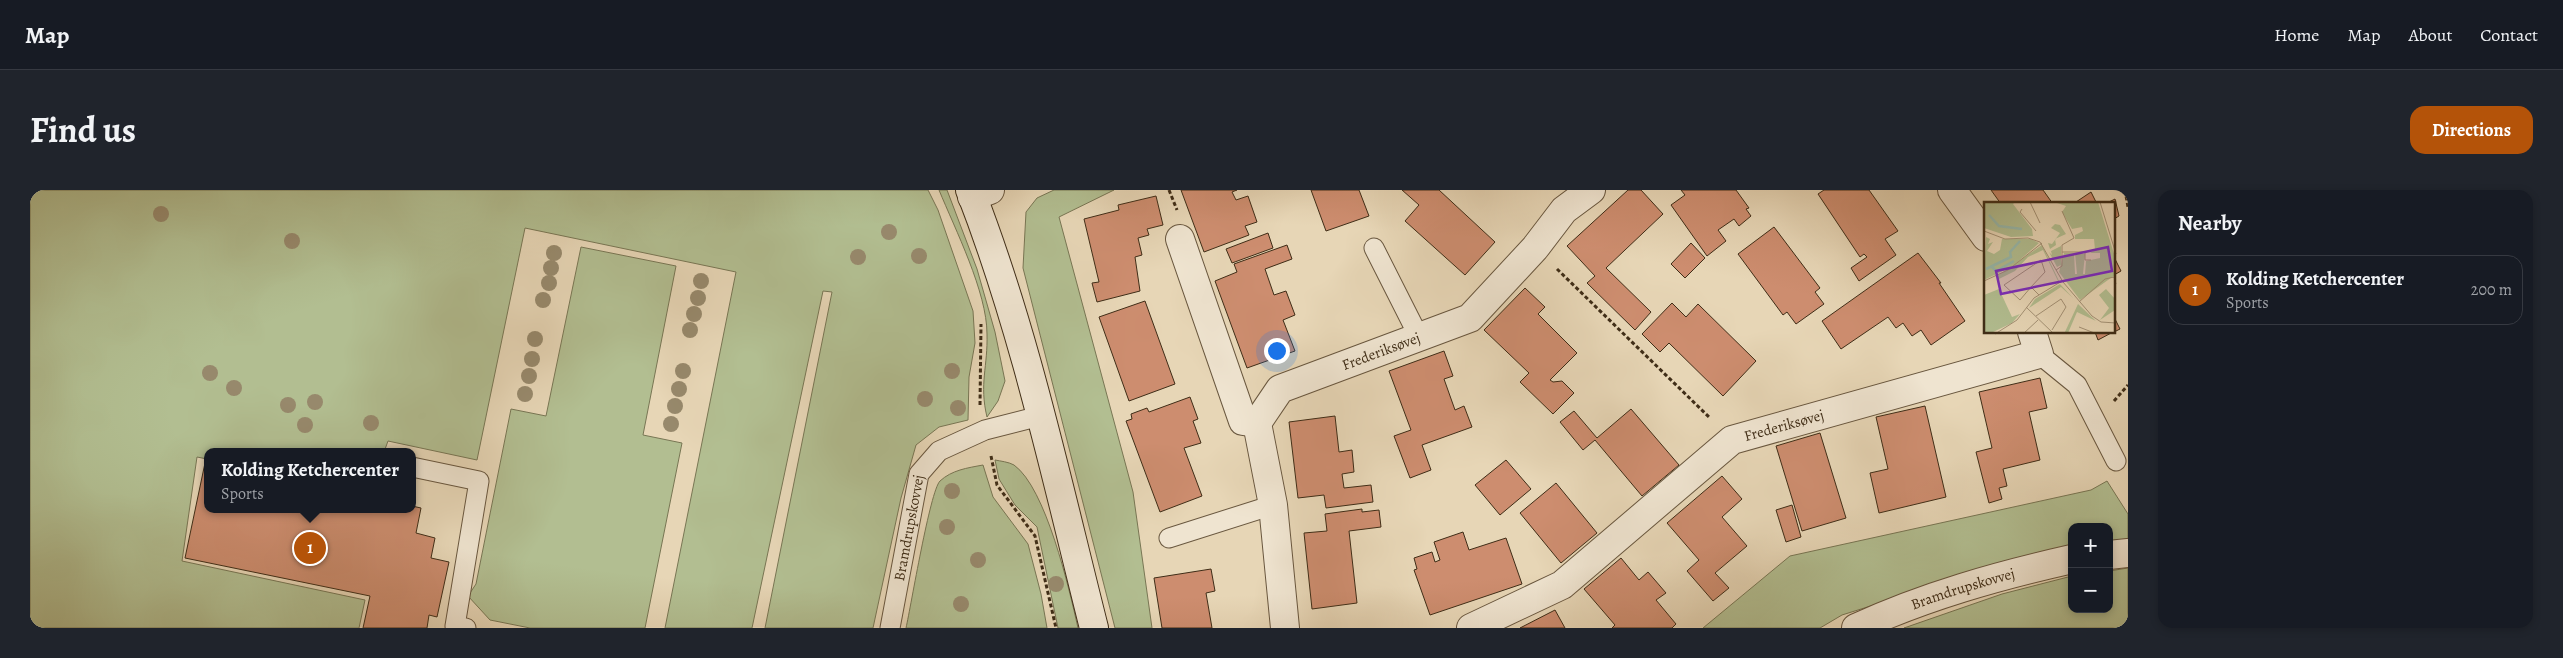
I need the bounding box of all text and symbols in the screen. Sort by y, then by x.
text: Map [25,19,69,51]
text: Home [2274,23,2319,47]
text: Map [2347,23,2380,47]
text: About [2408,23,2452,47]
text: Contact [2480,23,2538,47]
text: Find us [30,106,136,154]
button: Directions [2410,106,2533,154]
inset map [1984,202,2116,334]
text: Nearby [2178,209,2241,237]
text: Kolding Ketchercenter [2226,266,2404,292]
text: 1 [2192,279,2198,301]
text: 200 m [2471,279,2512,301]
text: Sports [2226,292,2269,314]
street label: Frederiksøvej [1339,328,1423,375]
your location [1264,338,1290,364]
street label: Frederiksøvej [1742,405,1826,446]
popup [204,448,416,513]
text: Kolding Ketchercenter [221,457,399,483]
street label: Bramdrupskovvej [889,473,929,583]
text: Sports [221,483,264,505]
map controls [2068,523,2113,613]
button: + [2068,523,2113,568]
pin: 1 [294,529,326,567]
street label: Bramdrupskovvej [1908,563,2017,614]
button: − [2068,568,2113,613]

